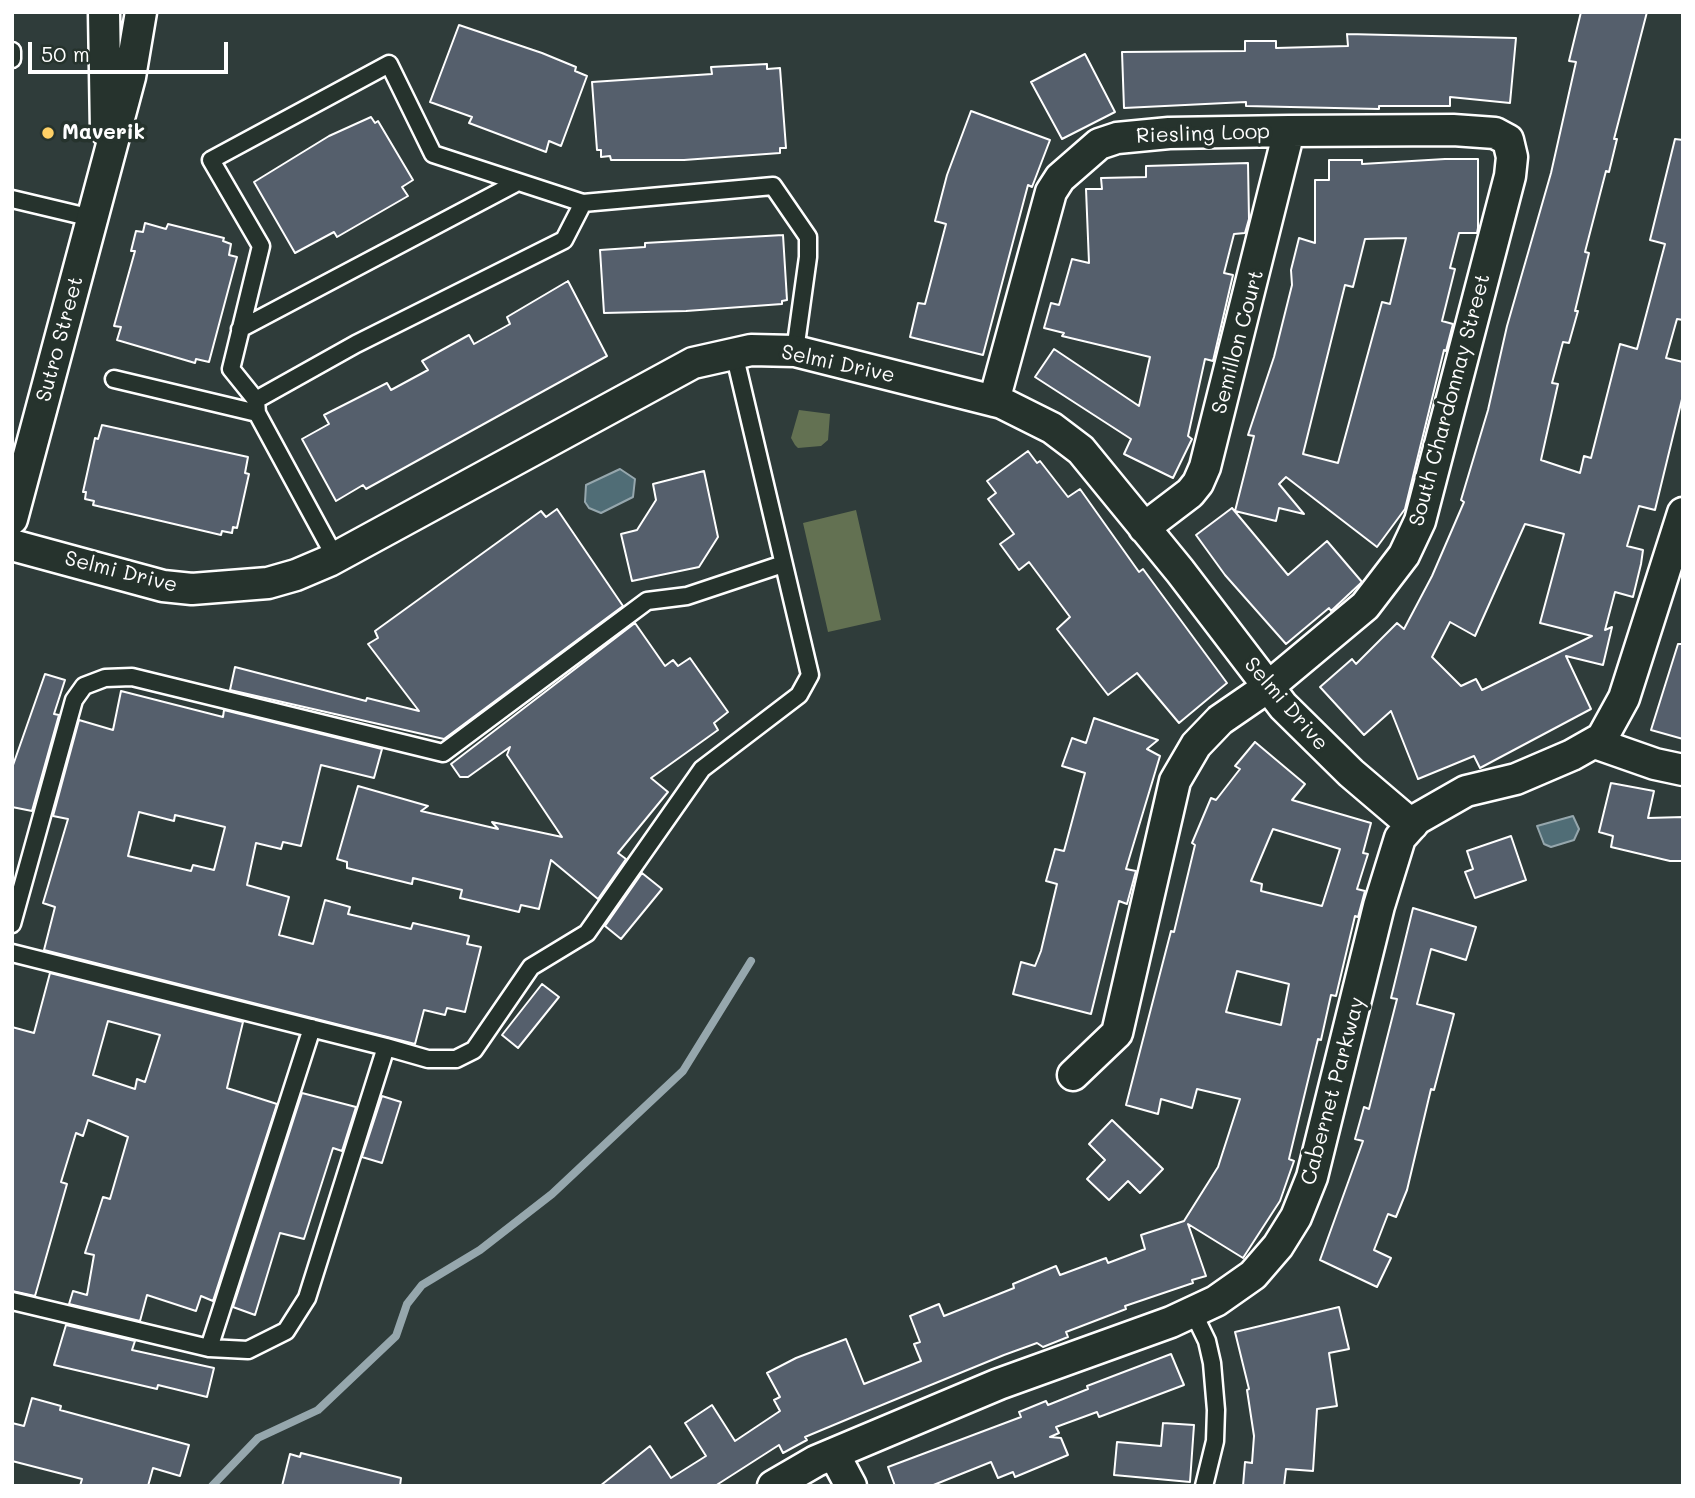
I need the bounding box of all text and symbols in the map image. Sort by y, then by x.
scale bar [32,28,231,72]
text: 50 m [41,40,90,67]
street label: Riesling Loop [1135,119,1271,149]
place label: Maverik [62,120,145,146]
marker: Maverik [40,125,56,141]
street label: Semillon Court [1207,267,1269,417]
street label: South Chardonnay Street [1404,271,1496,529]
street label: Sutro Street [31,273,89,405]
street label: Selmi Drive [779,340,897,388]
street label: Selmi Drive [62,546,180,598]
street label: Selmi Drive [1239,652,1333,756]
street label: Cabernet Parkway [1296,994,1370,1188]

